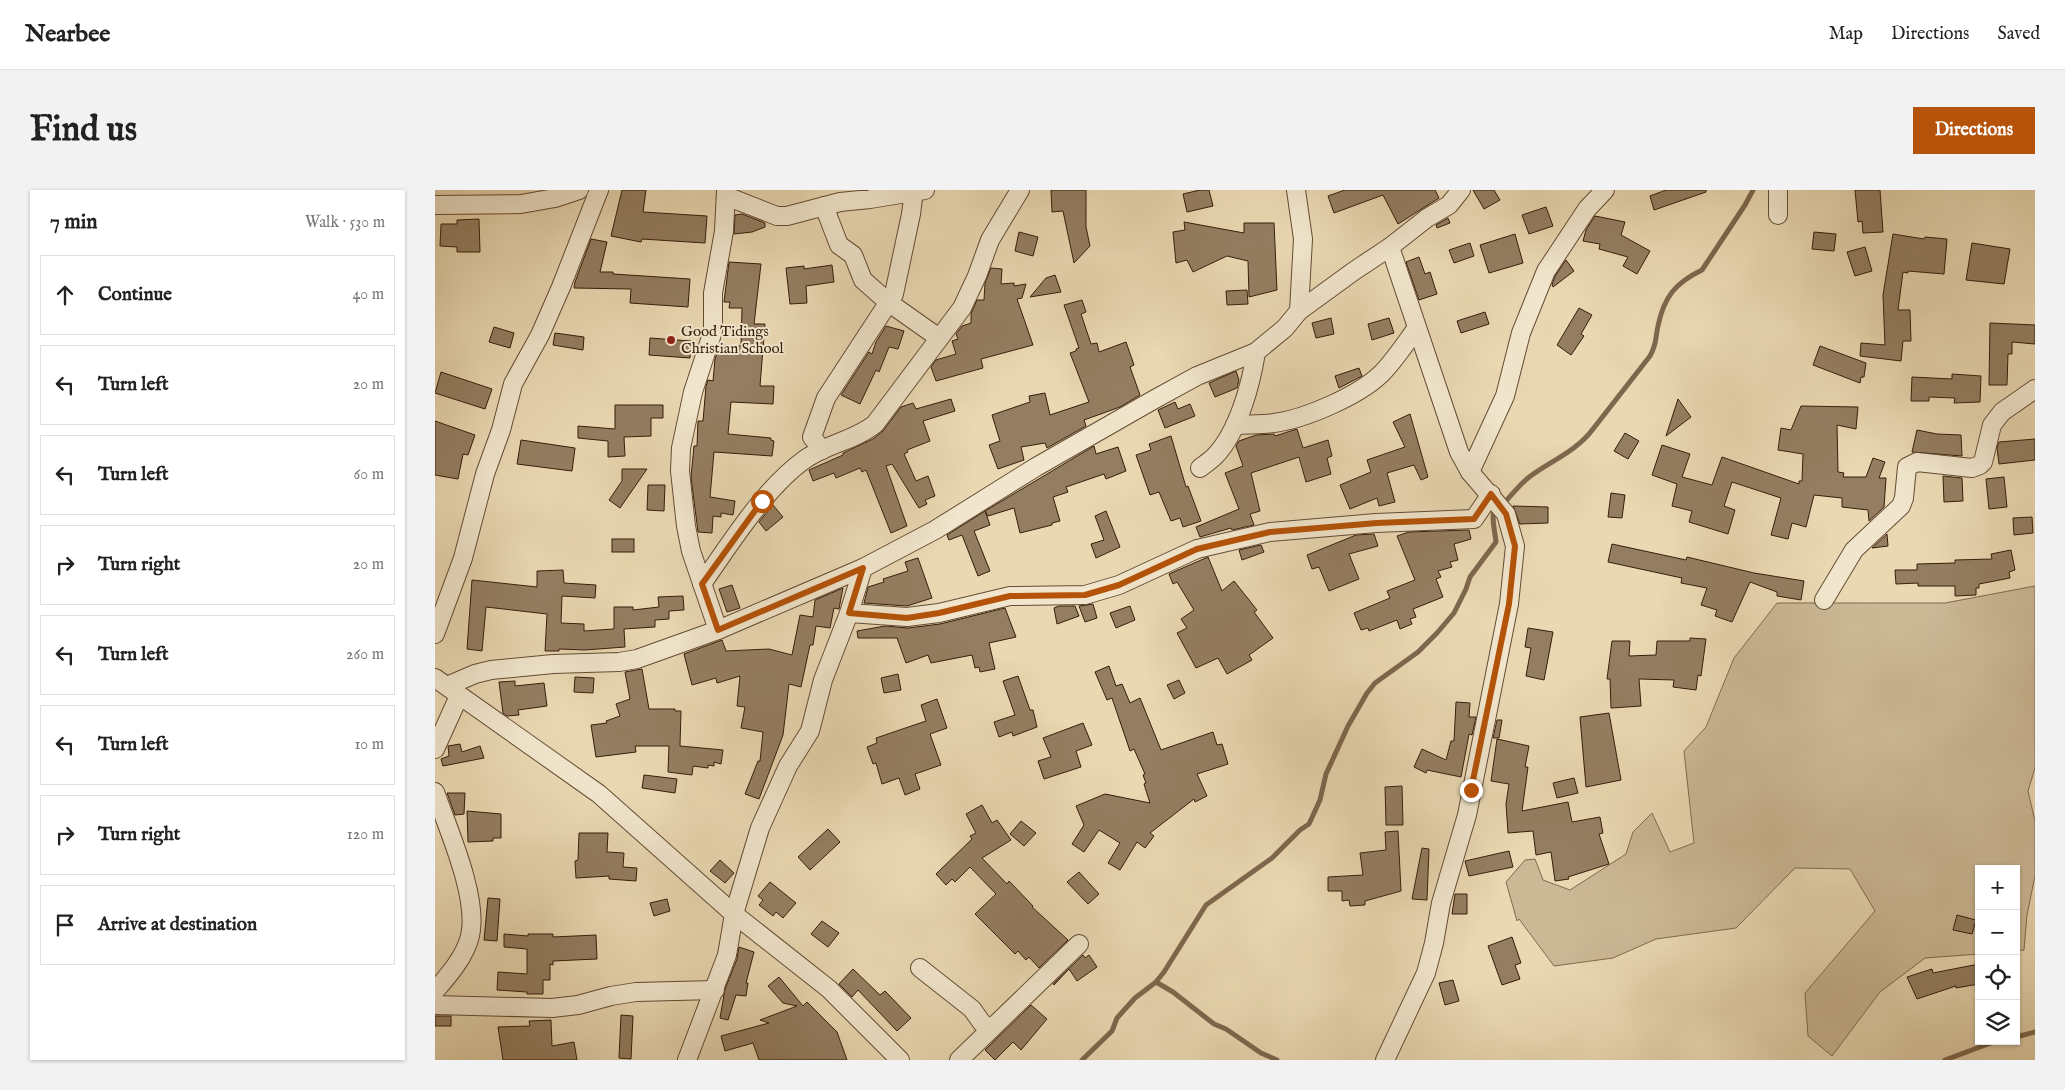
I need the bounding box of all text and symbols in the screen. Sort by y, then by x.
text: Nearbee [25,19,110,50]
text: Map [1829,23,1863,46]
text: Directions [1891,23,1969,46]
text: Saved [1997,23,2040,46]
button: Directions [1913,107,2035,154]
text: Find us [30,108,137,153]
text: 7 min [50,209,97,236]
text: Walk · 530 m [305,213,385,233]
icon: ahead [51,281,79,309]
text: Continue [98,283,172,307]
text: 40 m [352,285,384,305]
place label: Good Tidings Christian School [681,322,785,358]
marker: Good Tidings Christian School [665,334,677,346]
icon: left [51,371,79,399]
text: Turn left [98,373,169,397]
text: 20 m [353,375,384,395]
icon: left [51,461,79,489]
text: Turn left [98,463,169,487]
text: 60 m [354,465,384,485]
route start [751,490,774,513]
icon: right [51,551,79,579]
text: Turn right [98,553,180,577]
text: 20 m [353,555,384,575]
icon: left [51,641,79,669]
text: Turn left [98,643,169,667]
text: 260 m [346,645,384,665]
icon: left [51,731,79,759]
text: Turn left [98,733,169,757]
text: 10 m [354,735,384,755]
route end [1460,779,1483,802]
icon: right [51,821,79,849]
text: Turn right [98,823,180,847]
text: 120 m [347,825,384,845]
map controls [1975,865,2020,1045]
button: + [1975,865,2020,910]
button: − [1975,910,2020,955]
icon: arrive [51,911,79,939]
text: Arrive at destination [98,913,257,937]
button: locate [1975,955,2020,1000]
button: layers [1975,1000,2020,1045]

